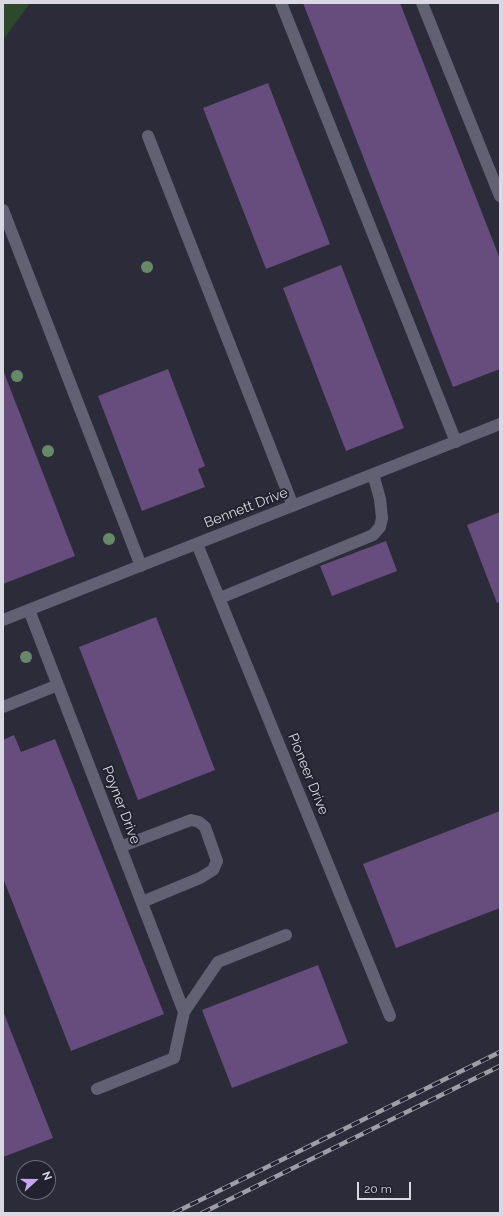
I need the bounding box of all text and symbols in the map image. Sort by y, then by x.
street label: Bennett Drive [202,484,290,532]
street label: Pioneer Drive [284,731,332,817]
street label: Poyner Drive [98,763,144,847]
north arrow [16,1160,56,1200]
text: N [39,1170,54,1182]
scale bar [359,1174,413,1200]
text: 20 m [364,1182,392,1196]

